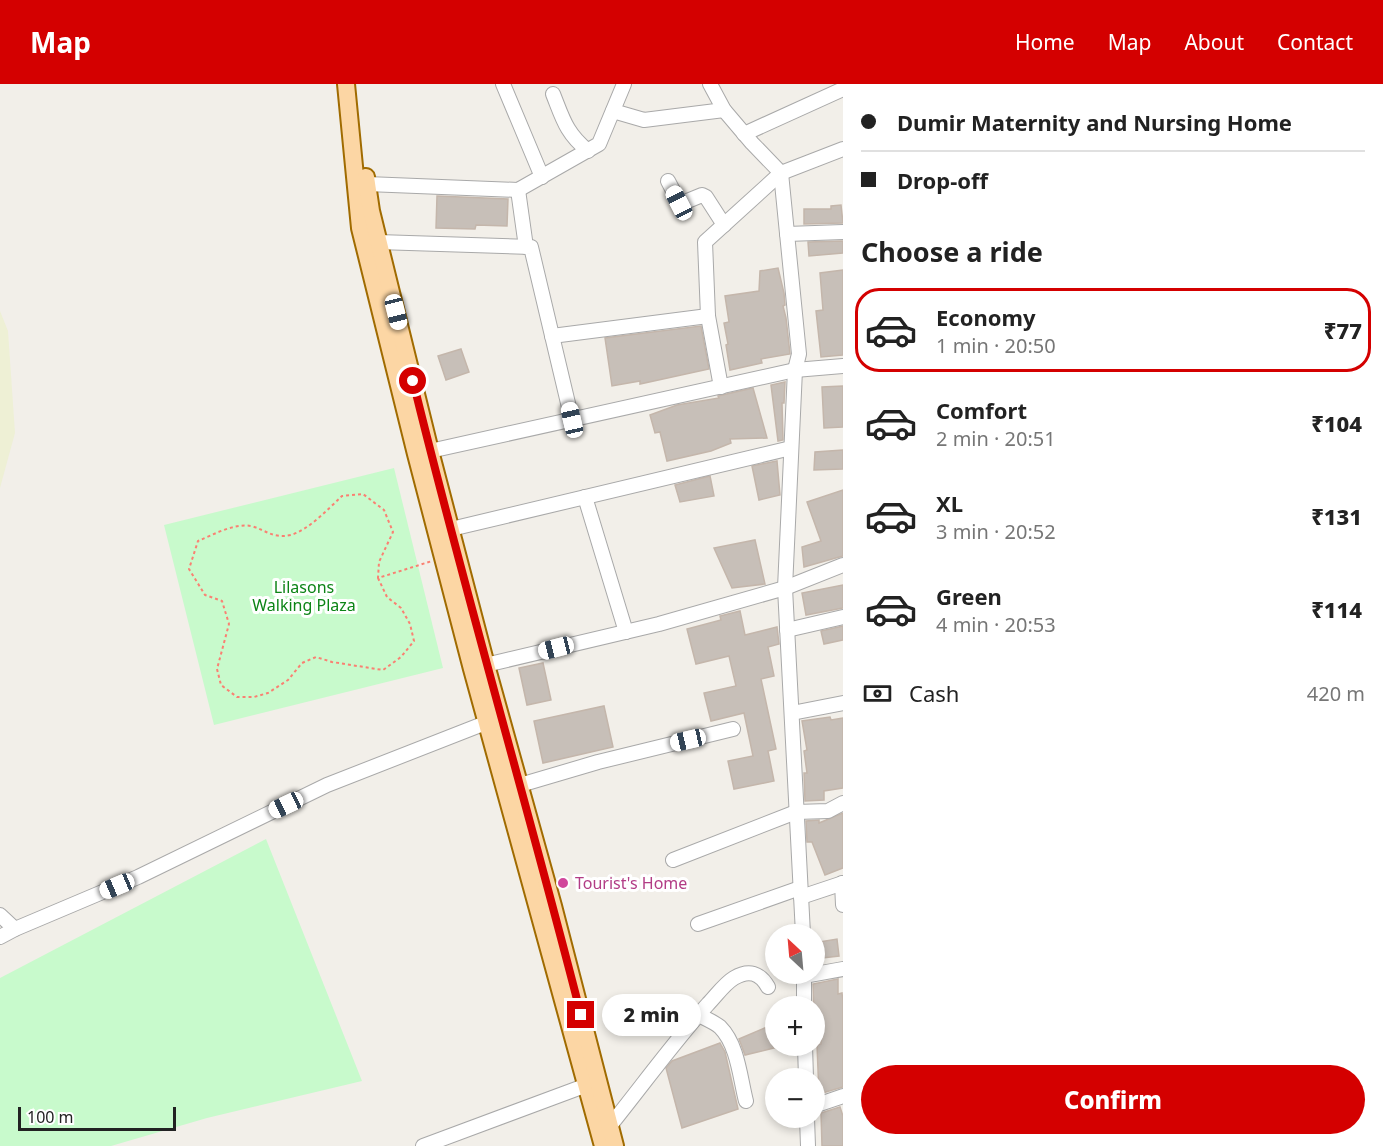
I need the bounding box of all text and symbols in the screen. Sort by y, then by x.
text: Map [30,23,91,61]
text: Home [1015,28,1075,56]
text: Map [1108,28,1151,56]
text: About [1184,28,1244,56]
text: Contact [1277,28,1353,56]
text: Dumir Maternity and Nursing Home [897,107,1292,137]
text: Drop-off [897,165,988,195]
car [663,183,695,223]
text: Choose a ride [861,233,1043,270]
car [383,292,409,332]
text: Economy [936,302,1035,332]
icon: car [864,303,918,357]
text: ₹77 [1324,315,1362,345]
text: 1 min · 20:50 [936,332,1056,359]
route start [399,367,426,394]
text: Comfort [936,395,1027,425]
icon: car [864,396,918,450]
car [559,400,585,440]
text: ₹104 [1311,408,1362,438]
text: 2 min · 20:51 [936,425,1056,452]
text: XL [936,488,963,518]
icon: car [864,489,918,543]
text: ₹131 [1311,501,1362,531]
text: 3 min · 20:52 [936,518,1056,545]
park label: Lilasons Walking Plaza [252,576,356,616]
text: Green [936,581,1002,611]
icon: car [864,582,918,636]
text: ₹114 [1311,594,1362,624]
text: 4 min · 20:53 [936,611,1056,638]
car [536,635,576,661]
icon: cash [861,677,894,710]
text: Cash [909,678,959,708]
text: 420 m [1307,680,1365,707]
car [668,727,708,753]
car [266,789,306,821]
car [97,871,137,901]
place label: Tourist's Home [575,872,687,894]
marker: Tourist's Home [556,876,570,890]
north arrow [765,924,825,984]
map controls [765,924,825,1128]
callout: 2 min [602,994,701,1036]
button: + [765,996,825,1056]
route end [567,1001,594,1028]
text: 2 min [624,1001,679,1028]
button: Confirm [861,1065,1365,1134]
button: − [765,1068,825,1128]
scale bar [18,1104,176,1132]
text: 100 m [27,1106,74,1128]

